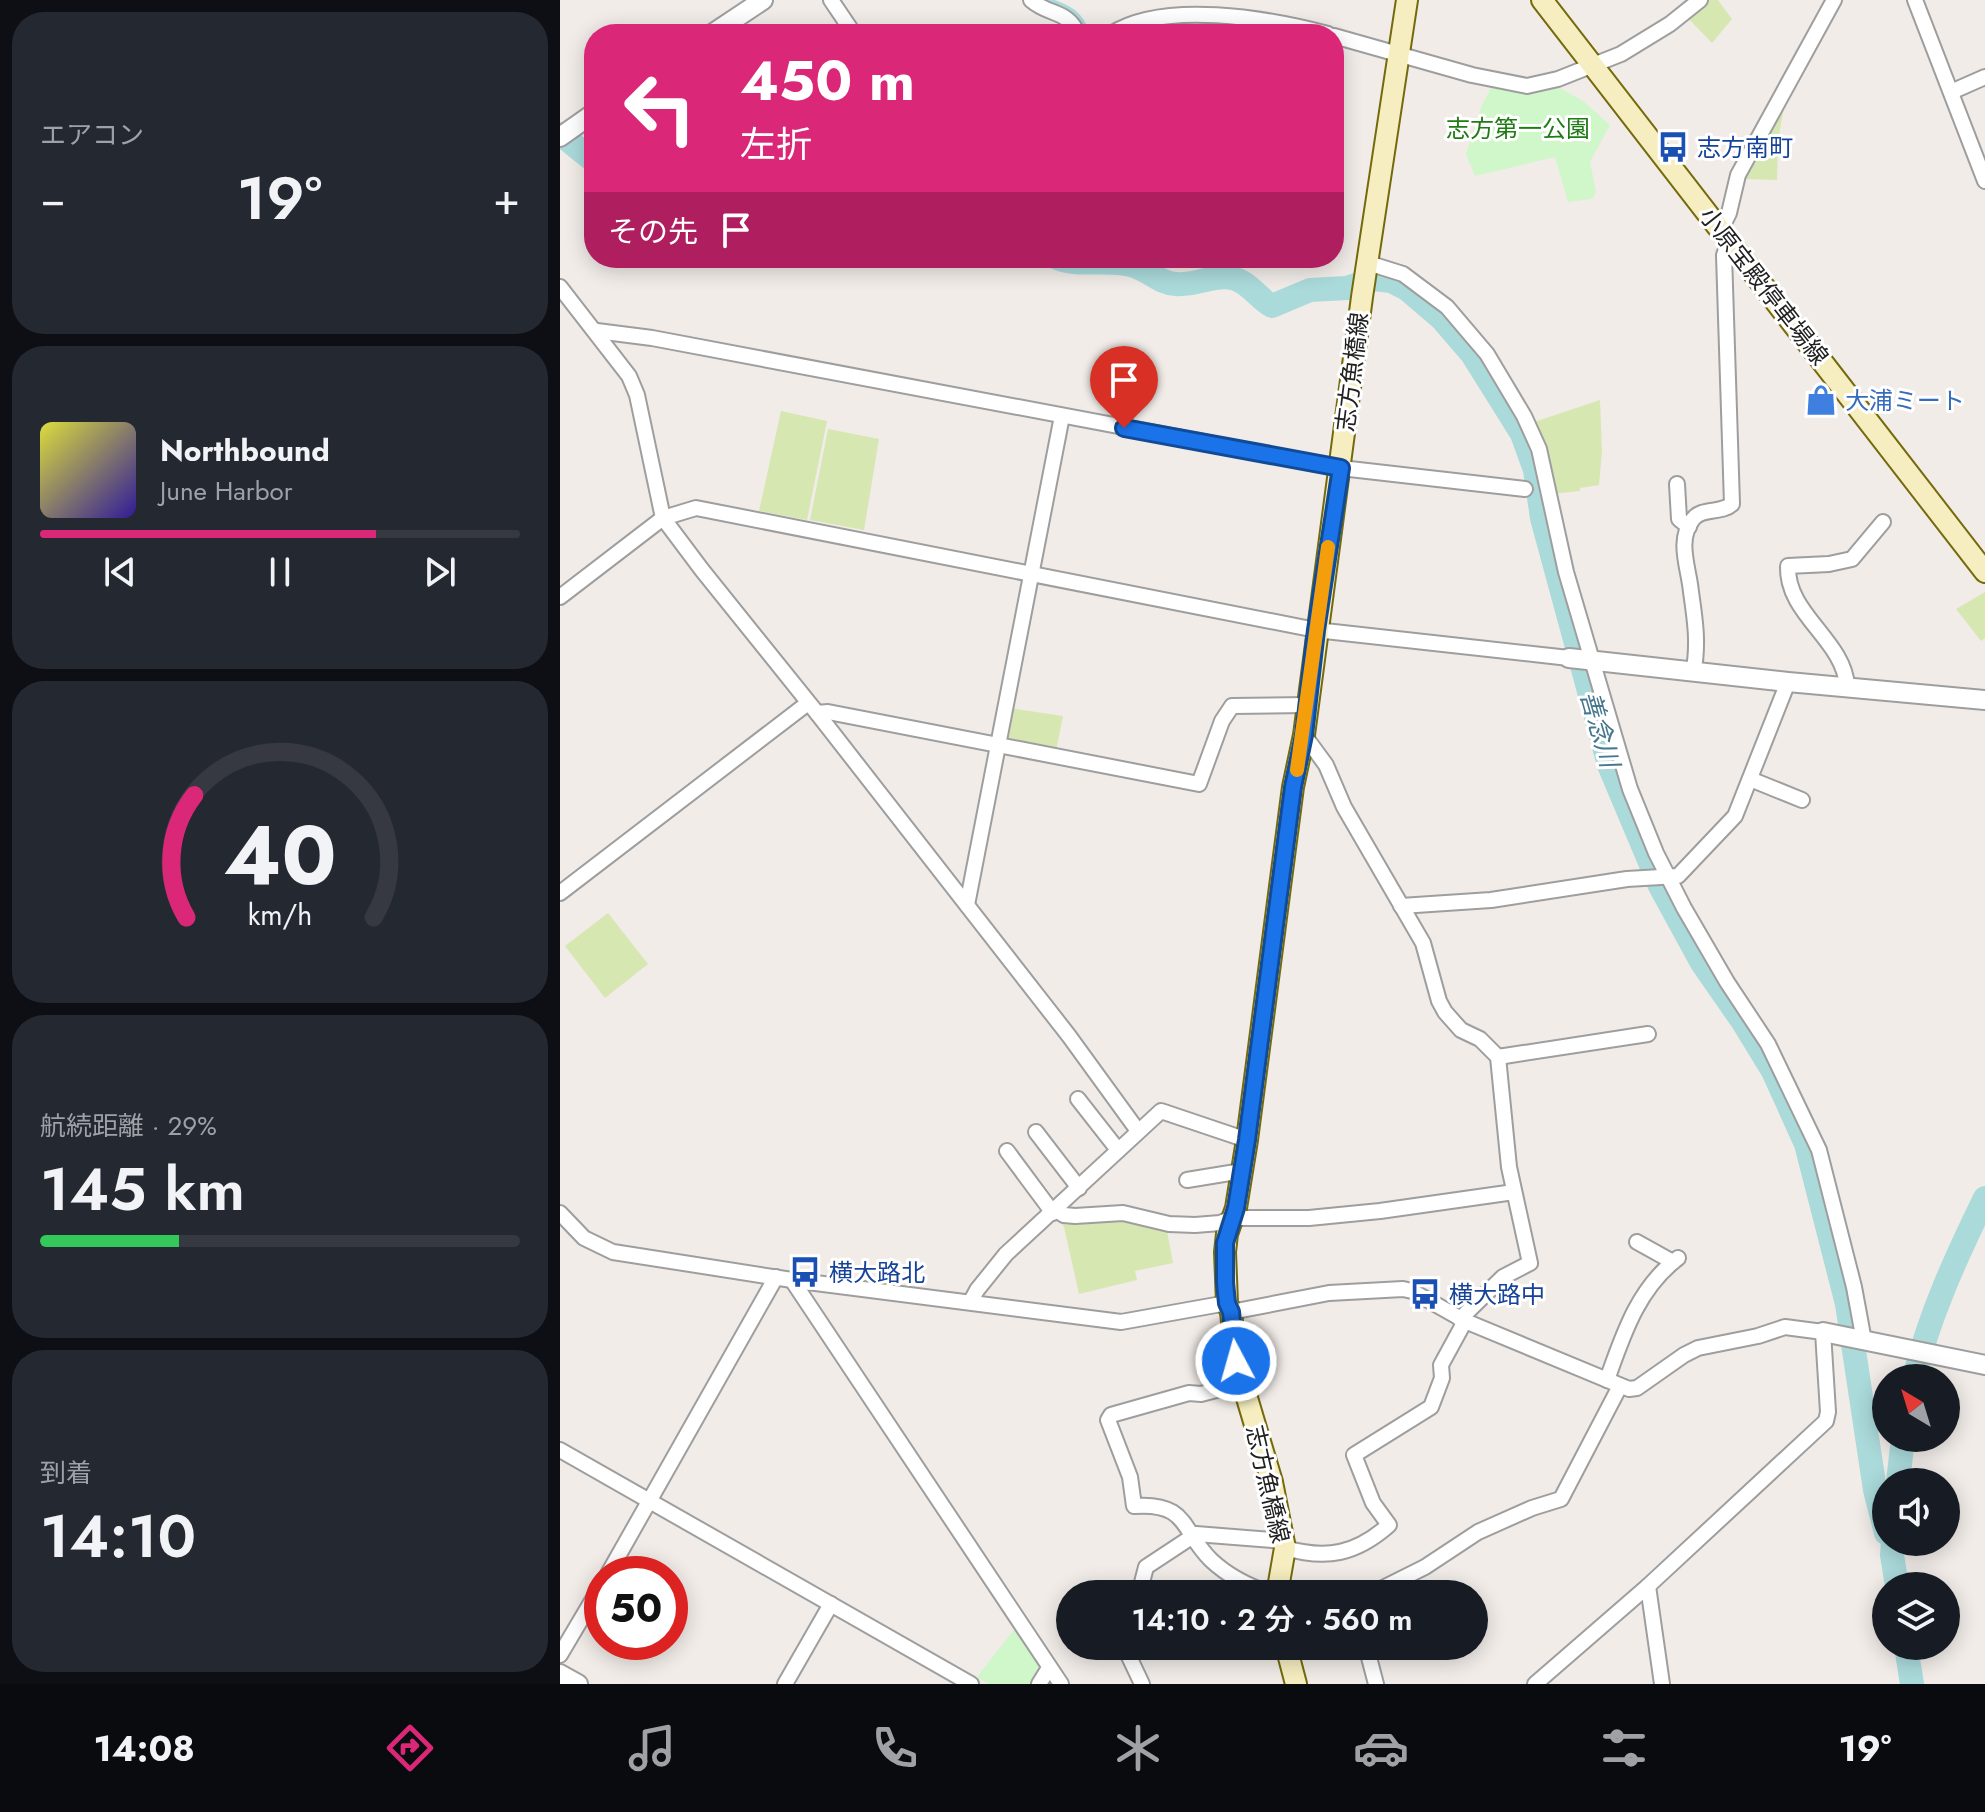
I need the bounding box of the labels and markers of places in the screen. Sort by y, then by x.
bus stop icon: 志方南町 [1656,130,1690,164]
place label: 志方南町 [1697,130,1793,165]
pin [1090,346,1158,428]
shop icon: 大浦ミート [1804,383,1838,417]
place label: 大浦ミート [1845,383,1965,418]
bus stop icon: 横大路北 [788,1255,822,1289]
place label: 横大路北 [829,1255,925,1290]
bus stop icon: 横大路中 [1408,1277,1442,1311]
place label: 横大路中 [1449,1277,1545,1312]

